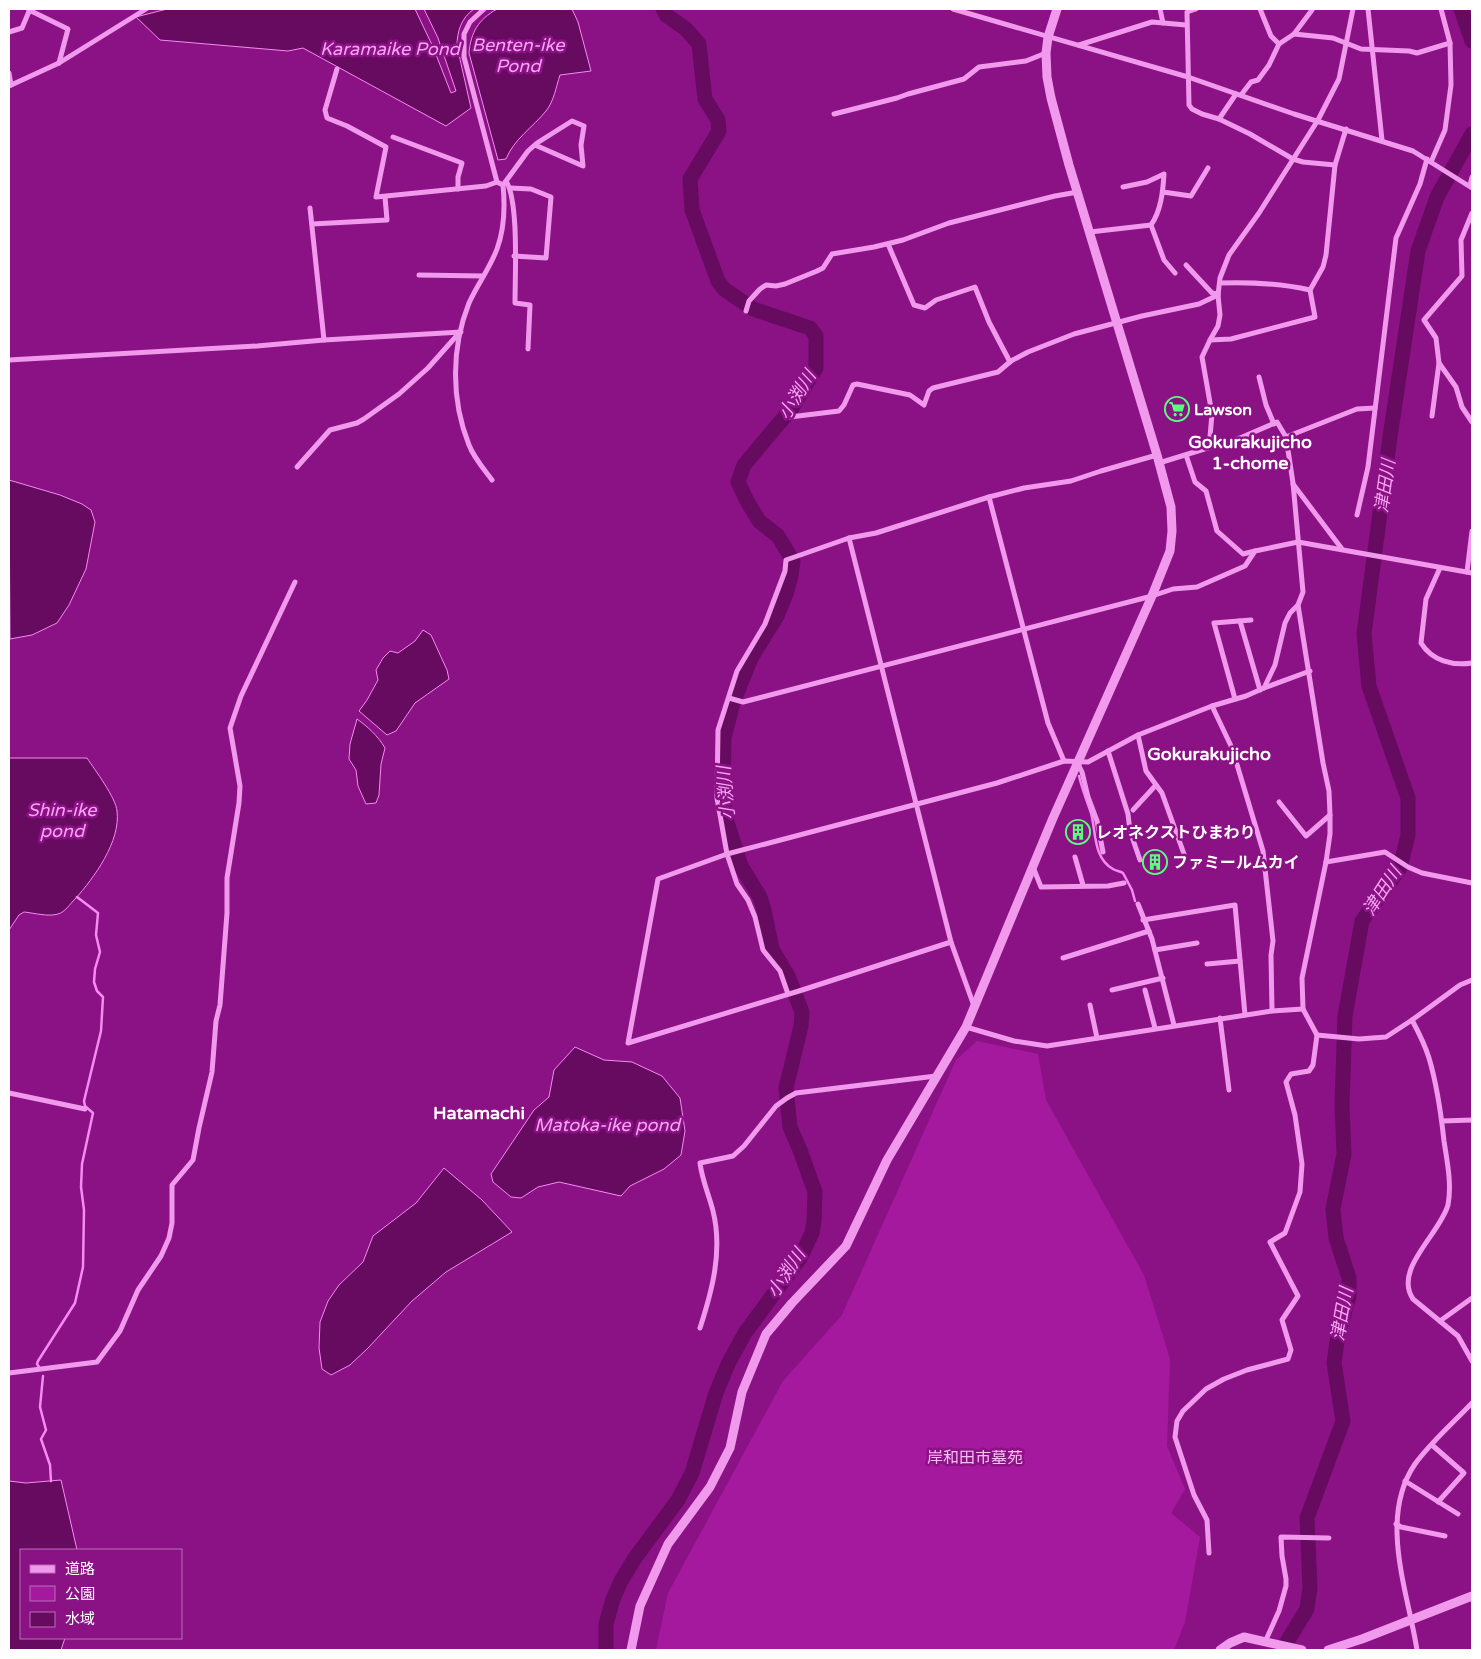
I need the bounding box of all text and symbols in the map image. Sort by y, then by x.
water label: Benten-ike Pond [472,34,565,77]
water label: Karamaike Pond [320,38,463,60]
water label: 小渕川 [773,365,822,424]
supermarket icon: Lawson [1164,396,1190,422]
place label: Lawson [1194,400,1252,420]
district label: Gokurakujicho 1-chome [1188,431,1312,474]
water label: 津田川 [1370,456,1400,514]
district label: Gokurakujicho [1147,743,1271,765]
water label: 小渕川 [713,763,739,821]
water label: Shin-ike pond [27,799,97,842]
building icon: レオネクストひまわり [1065,819,1091,845]
place label: レオネクストひまわり [1096,823,1256,843]
building icon: ファミールムカイ [1142,849,1168,875]
place label: ファミールムカイ [1172,853,1300,873]
water label: 津田川 [1358,861,1407,920]
district label: Hatamachi [433,1102,525,1124]
water label: Matoka-ike pond [534,1114,682,1136]
water label: 小渕川 [762,1243,811,1302]
water label: 津田川 [1326,1284,1358,1342]
park label: 岸和田市墓苑 [927,1448,1023,1468]
legend [20,1549,182,1639]
text: 道路 [65,1560,95,1578]
text: 公園 [65,1585,95,1603]
text: 水域 [65,1610,95,1628]

